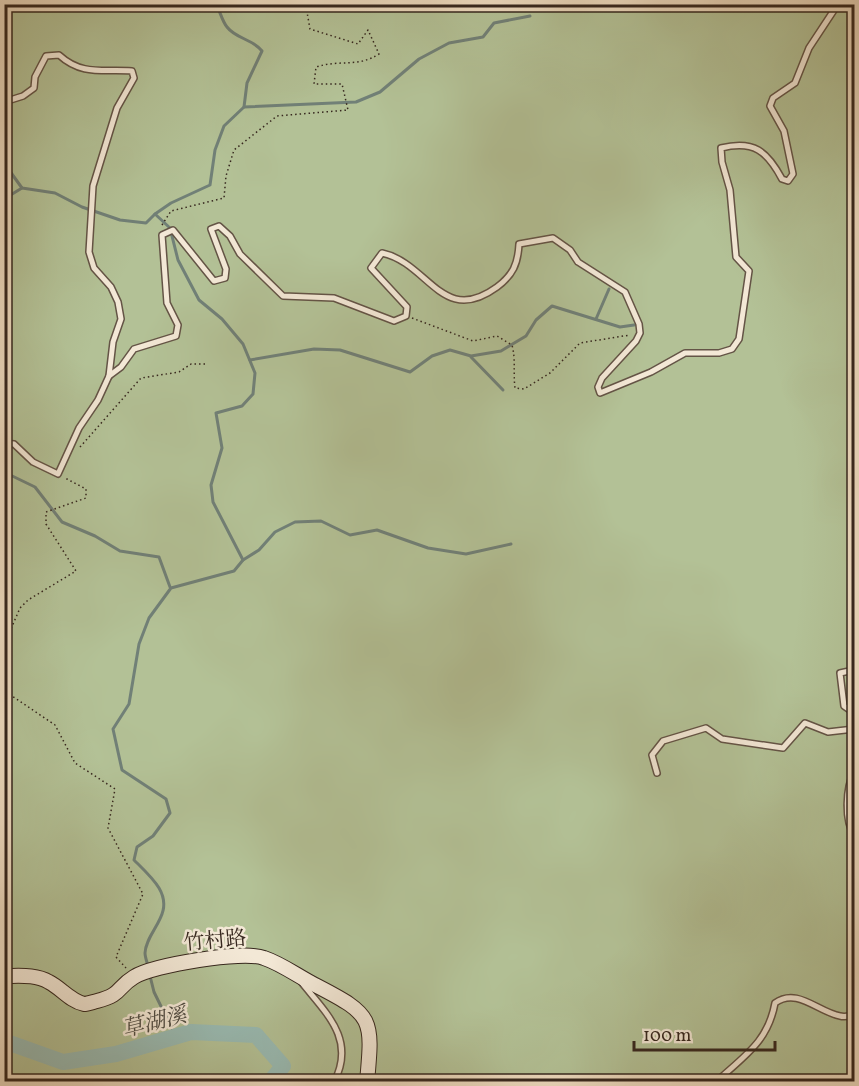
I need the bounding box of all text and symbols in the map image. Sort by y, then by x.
street label: 竹村路 [182,924,248,959]
water label: 草湖溪 [119,1000,192,1046]
scale bar [634,1014,775,1052]
text: 100 m [643,1024,692,1049]

